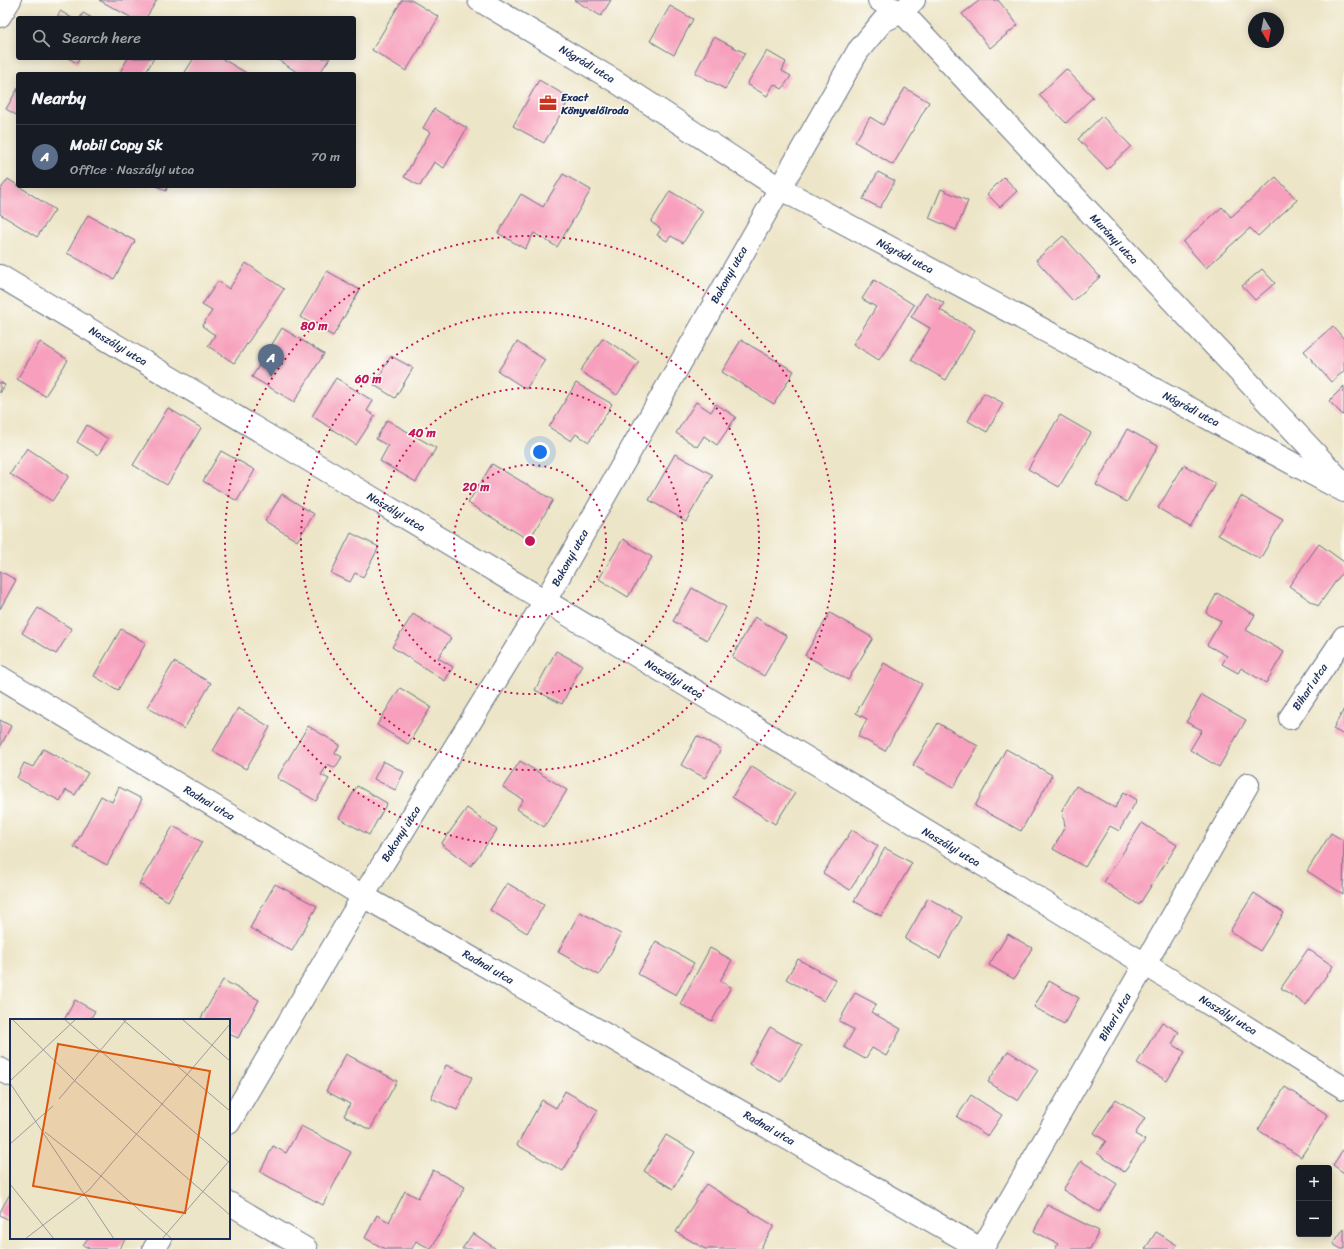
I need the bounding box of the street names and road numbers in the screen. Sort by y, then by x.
street label: Nógrádi utca [555,40,619,88]
street label: Murányi utca [1085,209,1143,269]
street label: Nógrádi utca [873,233,937,279]
street label: Bakonyi utca [705,242,753,307]
street label: Naszályi utca [85,321,151,371]
street label: Nógrádi utca [1159,386,1223,432]
street label: Naszályi utca [363,487,429,537]
street label: Bakonyi utca [546,525,594,590]
street label: Naszályi utca [641,654,707,704]
street label: Bihari utca [1287,659,1333,714]
street label: Radnai utca [180,780,239,826]
street label: Bakonyi utca [376,802,426,866]
street label: Naszályi utca [918,822,984,872]
street label: Radnai utca [459,945,518,990]
street label: Bihari utca [1094,989,1137,1045]
street label: Naszályi utca [1195,990,1261,1041]
street label: Radnai utca [740,1106,799,1151]

